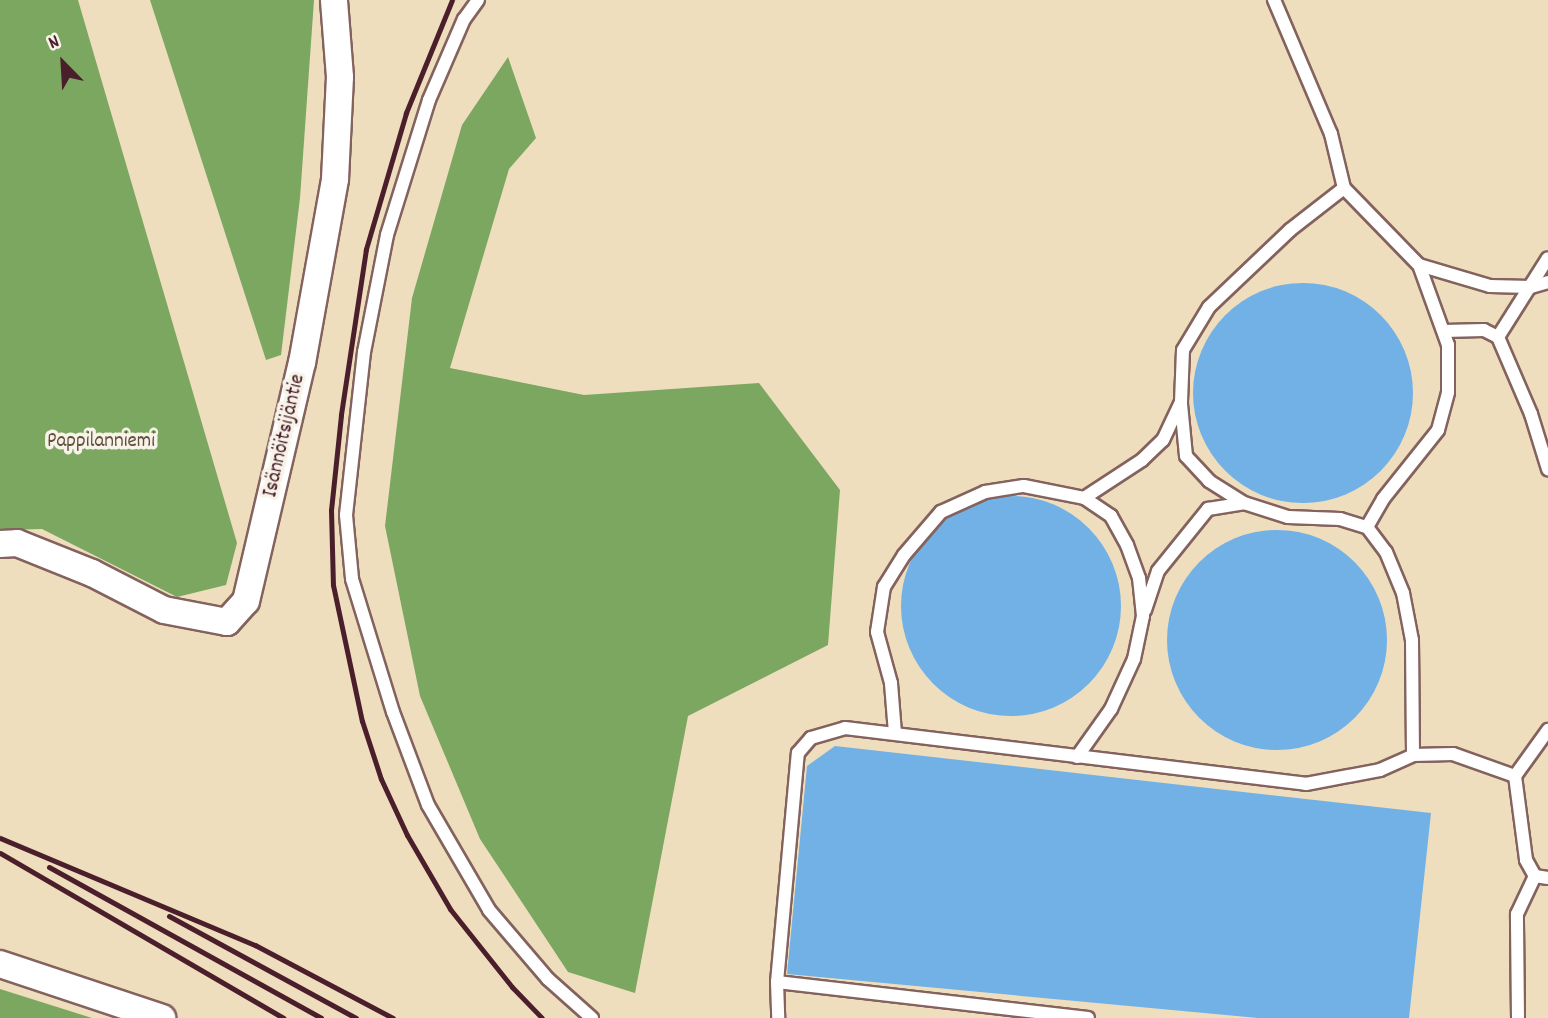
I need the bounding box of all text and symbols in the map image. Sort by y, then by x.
north arrow [28,28,98,98]
text: N [44,29,64,58]
street label: Isännöitsijäntie [259,372,311,500]
park label: Pappilanniemi [47,429,155,455]

